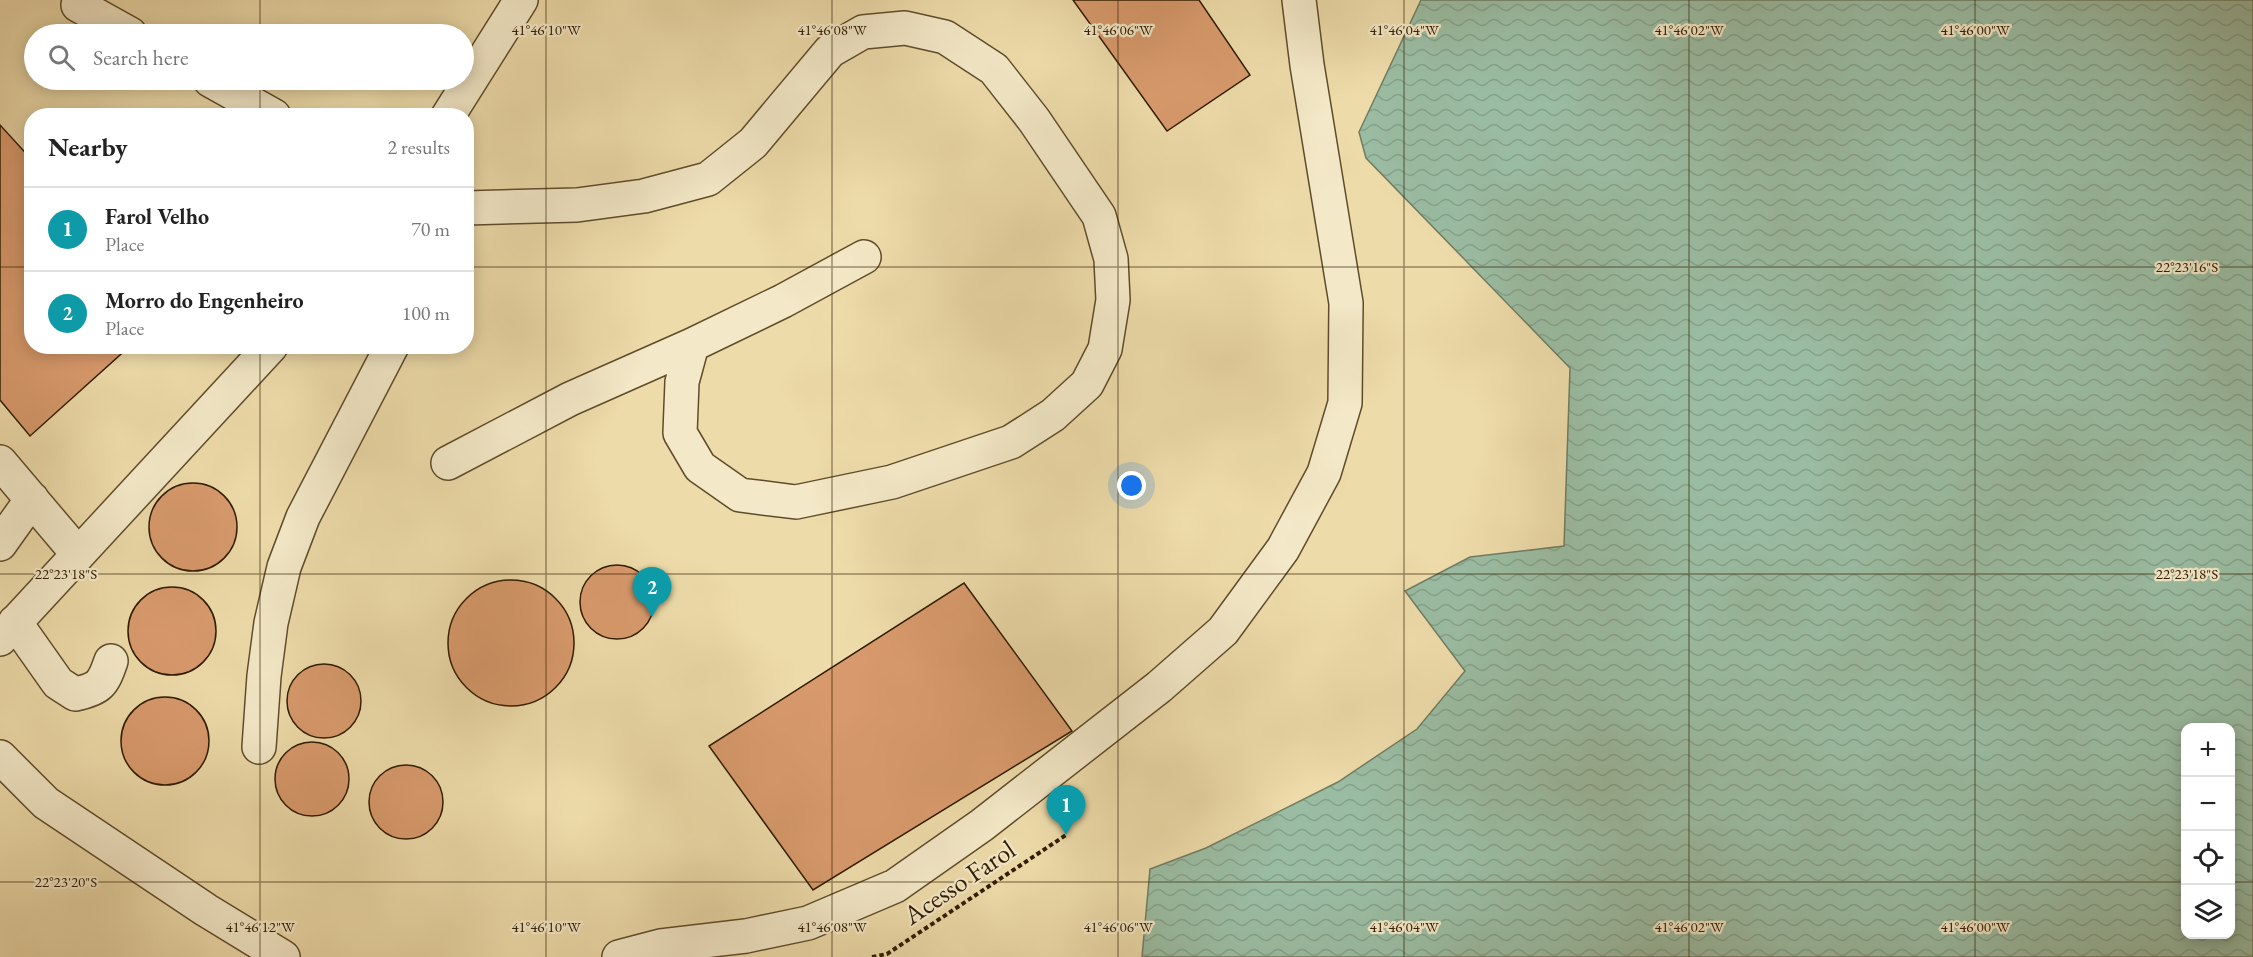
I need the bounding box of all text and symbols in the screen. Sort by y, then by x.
text: 41°46'10"W [511,20,581,39]
text: 41°46'08"W [797,20,867,39]
text: 41°46'06"W [1083,20,1153,39]
text: 41°46'04"W [1369,20,1439,39]
text: 41°46'02"W [1654,20,1724,39]
text: 41°46'00"W [1940,20,2010,39]
search box [24,24,474,90]
icon: search [45,41,78,74]
text: Search here [93,43,188,72]
text: Nearby [48,130,128,164]
text: 2 results [387,134,450,160]
text: Farol Velho [105,202,209,231]
text: 1 [62,216,73,242]
text: 70 m [411,216,450,242]
text: Place [105,231,144,257]
text: 22°23'16"S [2156,257,2218,276]
text: Morro do Engenheiro [105,286,304,315]
text: 2 [62,300,73,326]
text: 100 m [402,300,450,326]
text: Place [105,315,144,341]
your location [1117,471,1146,500]
text: 22°23'18"S [35,564,97,583]
text: 22°23'18"S [2156,564,2218,583]
pin: 2 [632,568,672,617]
map controls [2181,723,2235,939]
button: + [2181,723,2235,777]
button: − [2181,777,2235,831]
pin: 1 [1046,786,1086,835]
button: locate [2181,831,2235,885]
street label: Acesso Farol [895,832,1022,933]
text: 22°23'20"S [35,872,97,891]
button: layers [2181,885,2235,939]
text: 41°46'12"W [225,917,295,936]
text: 41°46'10"W [511,917,581,936]
text: 41°46'08"W [797,917,867,936]
text: 41°46'06"W [1083,917,1153,936]
text: 41°46'04"W [1369,917,1439,936]
text: 41°46'02"W [1654,917,1724,936]
text: 41°46'00"W [1940,917,2010,936]

